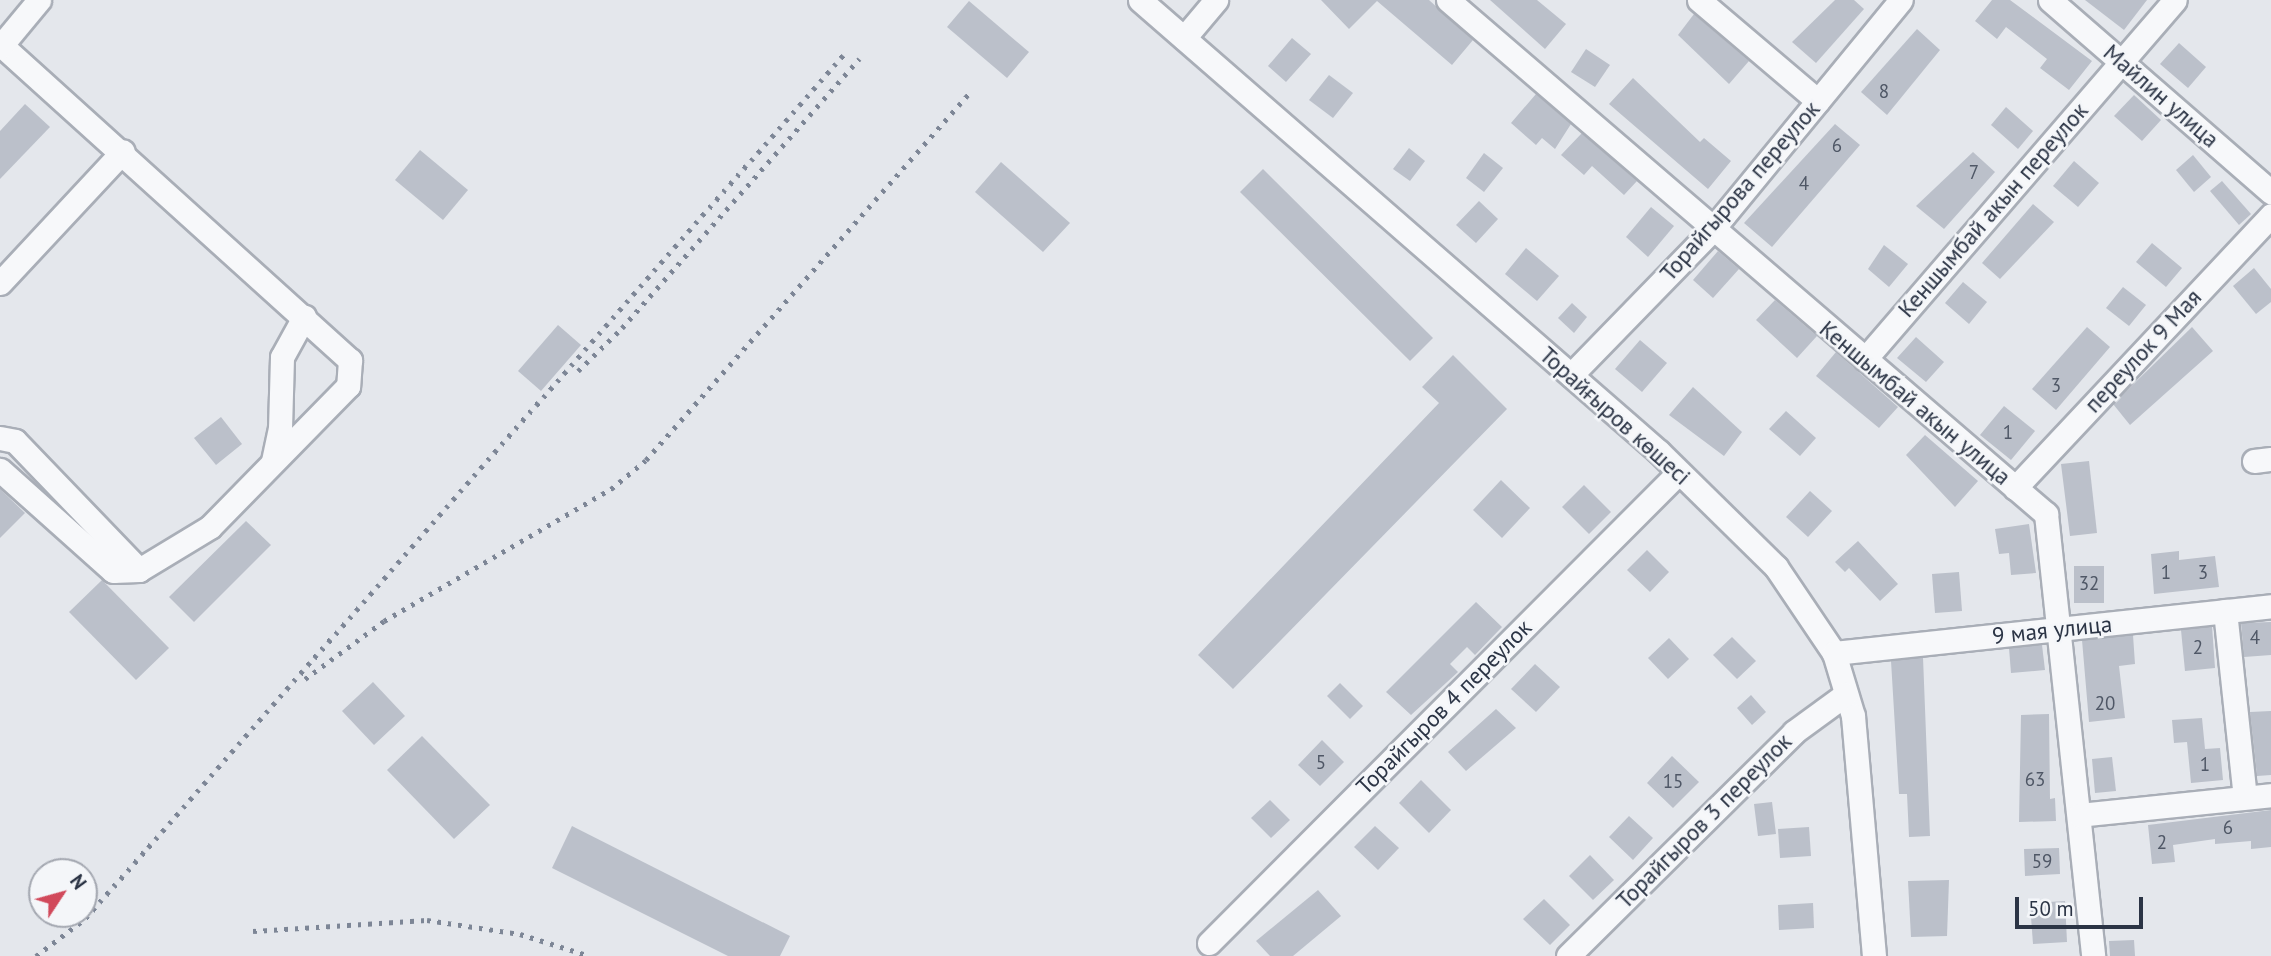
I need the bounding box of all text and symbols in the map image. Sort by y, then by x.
street label: Майлин улица [2098,39,2224,153]
house number: 8 [1879,81,1889,103]
street label: Торайгырова переулок [1654,96,1826,286]
street label: Кеншымбай акын переулок [1892,97,2094,323]
house number: 6 [1832,135,1842,157]
house number: 7 [1969,162,1979,184]
house number: 4 [1799,173,1809,195]
street label: переулок 9 Мая [2079,284,2207,418]
street label: Кеншымбай акын улица [1814,315,2016,491]
street label: Торайғыров көшесі [1534,341,1696,491]
house number: 3 [2051,375,2061,397]
house number: 1 [2003,422,2013,444]
house number: 1 [2161,562,2171,584]
house number: 3 [2198,562,2208,584]
house number: 32 [2079,573,2099,595]
street label: 9 мая улица [1991,610,2113,650]
street label: Торайгыров 4 переулок [1351,614,1537,800]
house number: 4 [2250,627,2260,649]
house number: 2 [2193,637,2203,659]
house number: 20 [2095,693,2115,715]
street label: Торайгыров 3 переулок [1611,728,1797,914]
house number: 5 [1316,752,1326,774]
house number: 1 [2200,754,2210,776]
house number: 63 [2025,769,2045,791]
house number: 15 [1663,771,1683,793]
house number: 6 [2223,817,2233,839]
house number: 2 [2157,832,2167,854]
house number: 59 [2032,851,2052,873]
north arrow [28,858,98,928]
text: N [65,870,92,894]
scale bar [2019,883,2147,927]
text: 50 m [2028,895,2074,922]

